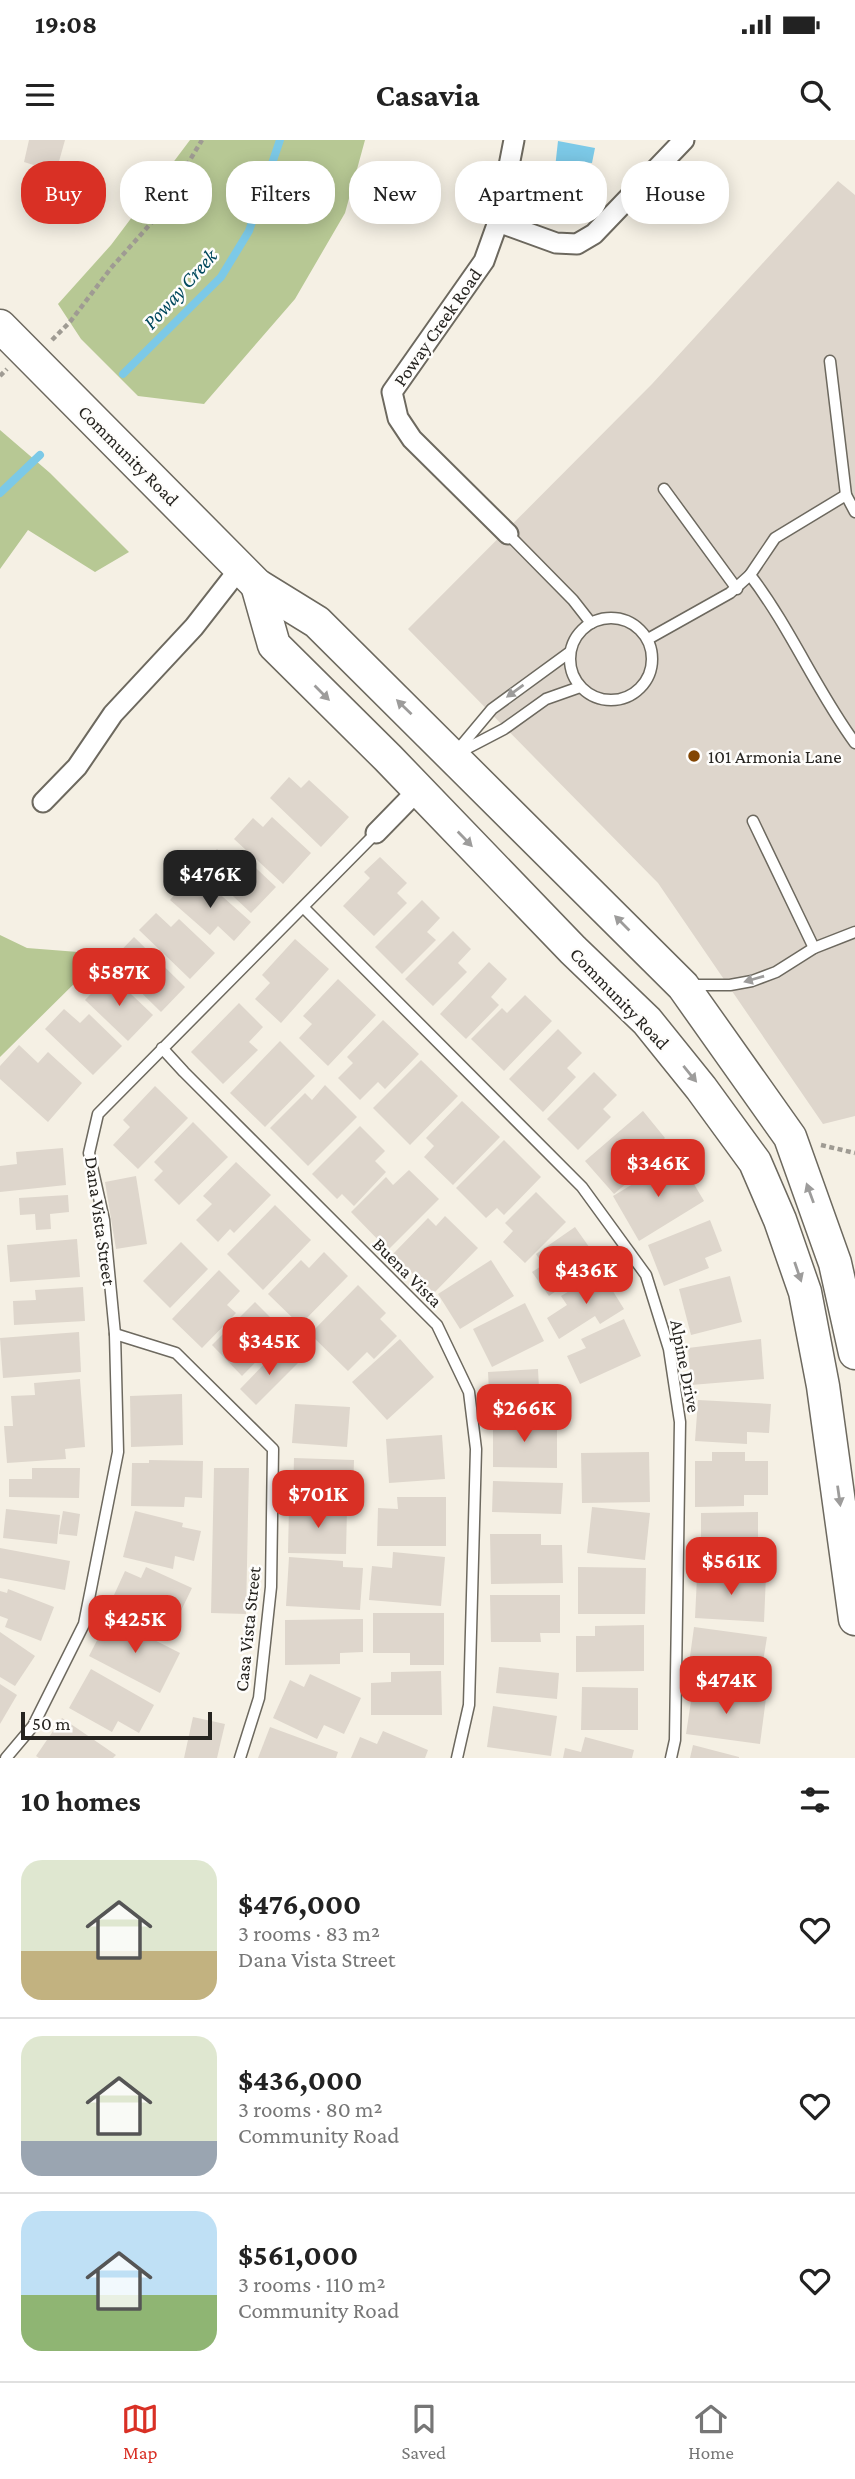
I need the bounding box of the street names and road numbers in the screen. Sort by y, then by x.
street label: Poway Creek Road [389,264,486,390]
street label: Community Road [74,401,183,510]
street label: Community Road [566,943,674,1054]
street label: Dana Vista Street [81,1155,120,1288]
street label: Buena Vista [369,1233,447,1312]
street label: Alpine Drive [666,1318,705,1414]
street label: Casa Vista Street [230,1565,265,1693]

